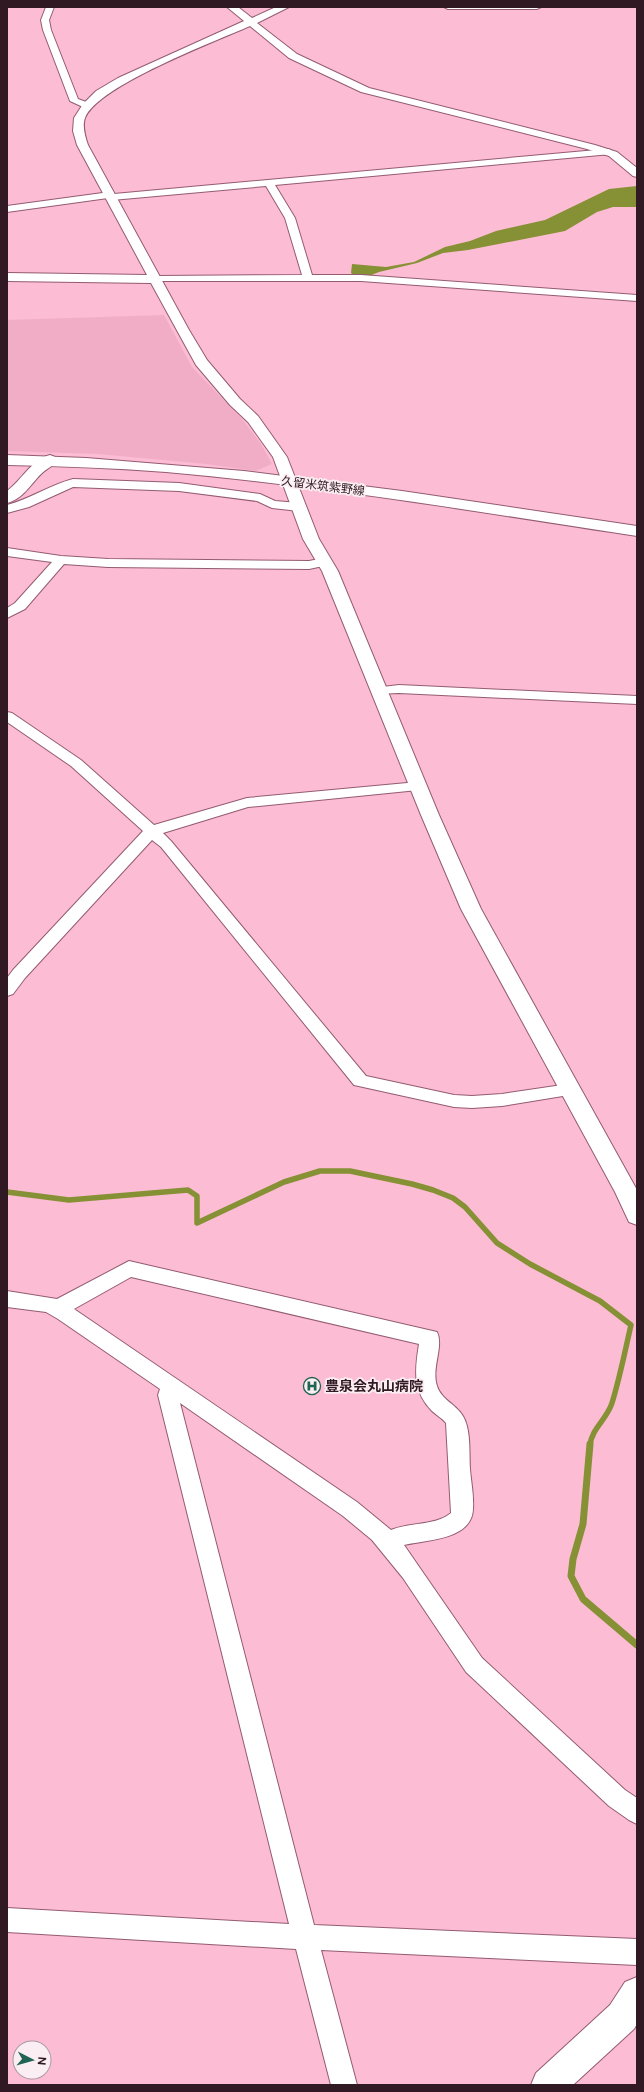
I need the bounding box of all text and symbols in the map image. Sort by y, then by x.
street label: 久留米筑紫野線 [280,474,366,498]
hospital icon: 豊泉会丸山病院 [302,1376,322,1396]
place label: 豊泉会丸山病院 [325,1378,423,1394]
north arrow [12,2040,52,2080]
text: N [36,2056,48,2066]

